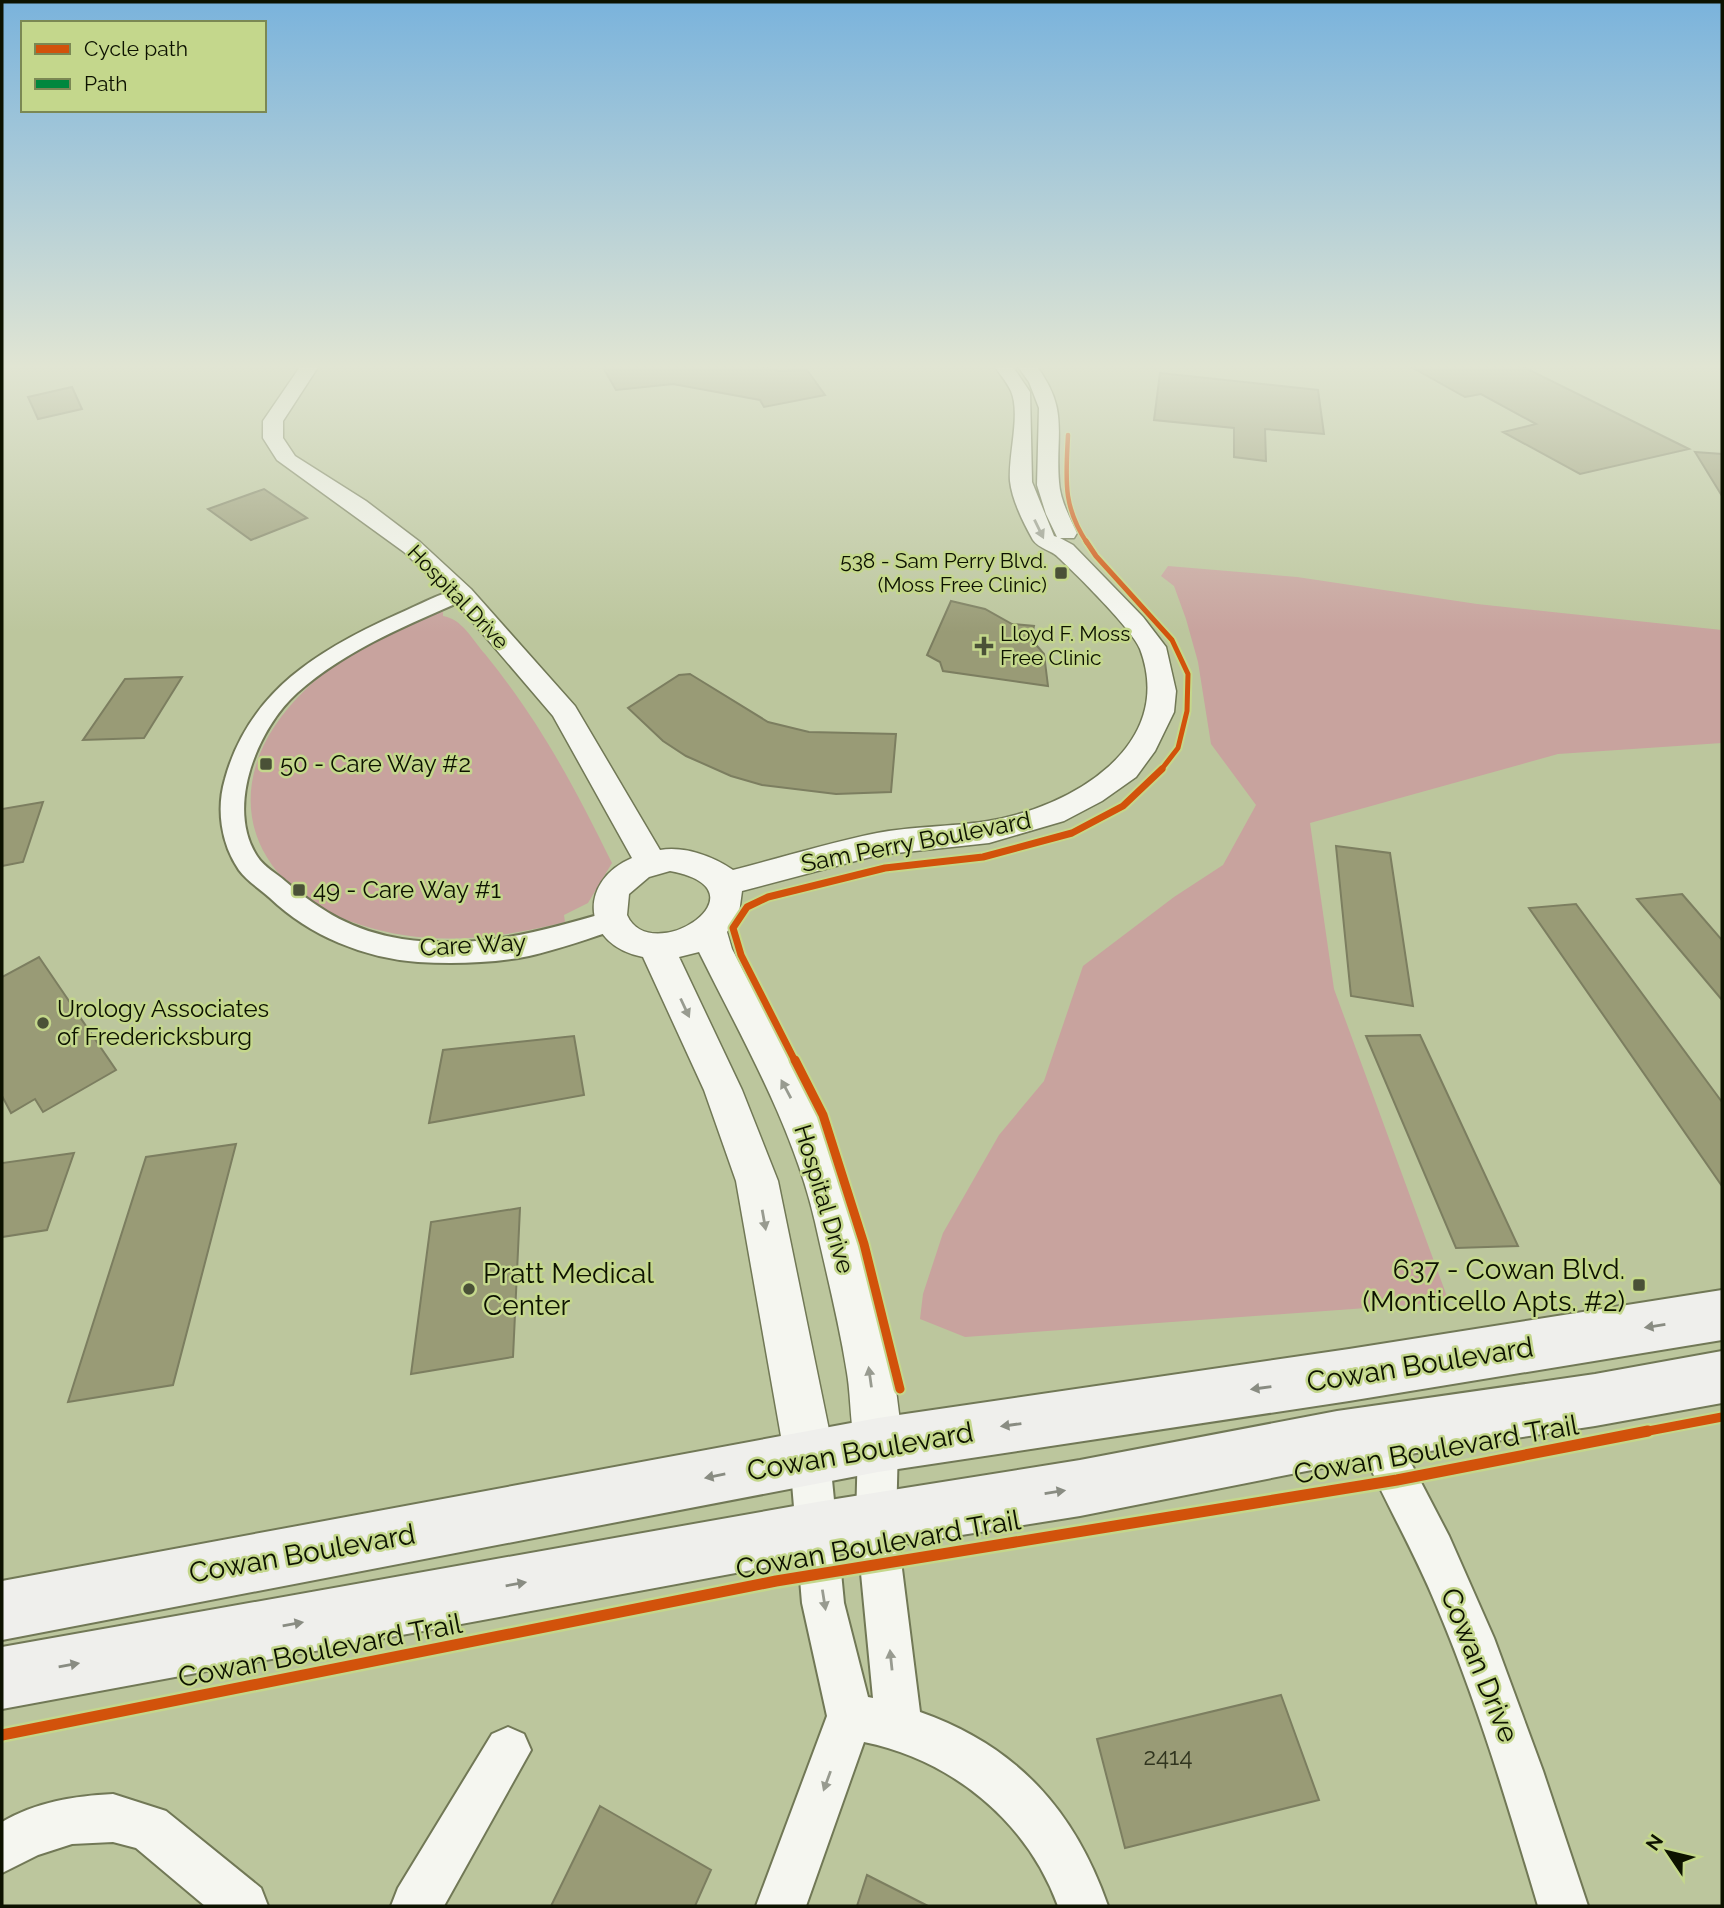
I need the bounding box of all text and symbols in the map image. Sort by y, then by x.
legend [21,21,266,112]
text: Cycle path [84,36,188,61]
text: Path [84,71,128,96]
one-way arrow [1034,519,1045,539]
street label: Hospital Drive [403,540,514,654]
place label: 538 - Sam Perry Blvd. (Moss Free Clinic) [840,548,1047,597]
marker: 538 - Sam Perry Blvd. (Moss Free Clinic) [1053,565,1069,581]
place label: Lloyd F. Moss Free Clinic [1000,621,1130,670]
marker: Lloyd F. Moss Free Clinic [974,636,994,656]
place label: 50 - Care Way #2 [280,749,471,778]
marker: 50 - Care Way #2 [258,756,274,772]
street label: Sam Perry Boulevard [799,805,1033,878]
place label: 49 - Care Way #1 [313,875,501,904]
marker: 49 - Care Way #1 [291,882,307,898]
street label: Care Way [419,927,527,962]
place label: Urology Associates of Fredericksburg [57,994,269,1051]
one-way arrow [679,998,691,1018]
marker: Urology Associates of Fredericksburg [35,1015,51,1031]
one-way arrow [780,1080,792,1099]
street label: Hospital Drive [788,1121,861,1277]
one-way arrow [759,1209,770,1231]
place label: 637 - Cowan Blvd. (Monticello Apts. #2) [1363,1253,1625,1318]
place label: Pratt Medical Center [483,1257,654,1322]
marker: 637 - Cowan Blvd. (Monticello Apts. #2) [1631,1277,1647,1293]
marker: Pratt Medical Center [461,1281,477,1297]
one-way arrow [1644,1321,1666,1332]
street label: Cowan Boulevard [1305,1330,1536,1399]
one-way arrow [865,1366,876,1388]
one-way arrow [1250,1383,1272,1394]
street label: Cowan Boulevard Trail [1291,1408,1581,1491]
street label: Cowan Boulevard [745,1415,976,1488]
one-way arrow [1000,1420,1022,1431]
one-way arrow [704,1471,726,1482]
one-way arrow [1044,1487,1066,1498]
street label: Cowan Boulevard Trail [733,1503,1023,1586]
street label: Cowan Boulevard [187,1517,418,1590]
one-way arrow [506,1578,528,1589]
street label: Cowan Drive [1434,1583,1525,1747]
one-way arrow [819,1589,830,1611]
street label: Cowan Boulevard Trail [175,1607,465,1694]
one-way arrow [282,1619,304,1630]
one-way arrow [885,1649,896,1671]
one-way arrow [58,1660,80,1671]
house number: 2414 [1144,1742,1192,1771]
one-way arrow [821,1770,832,1791]
north arrow [1633,1817,1703,1887]
text: N [1641,1830,1667,1854]

